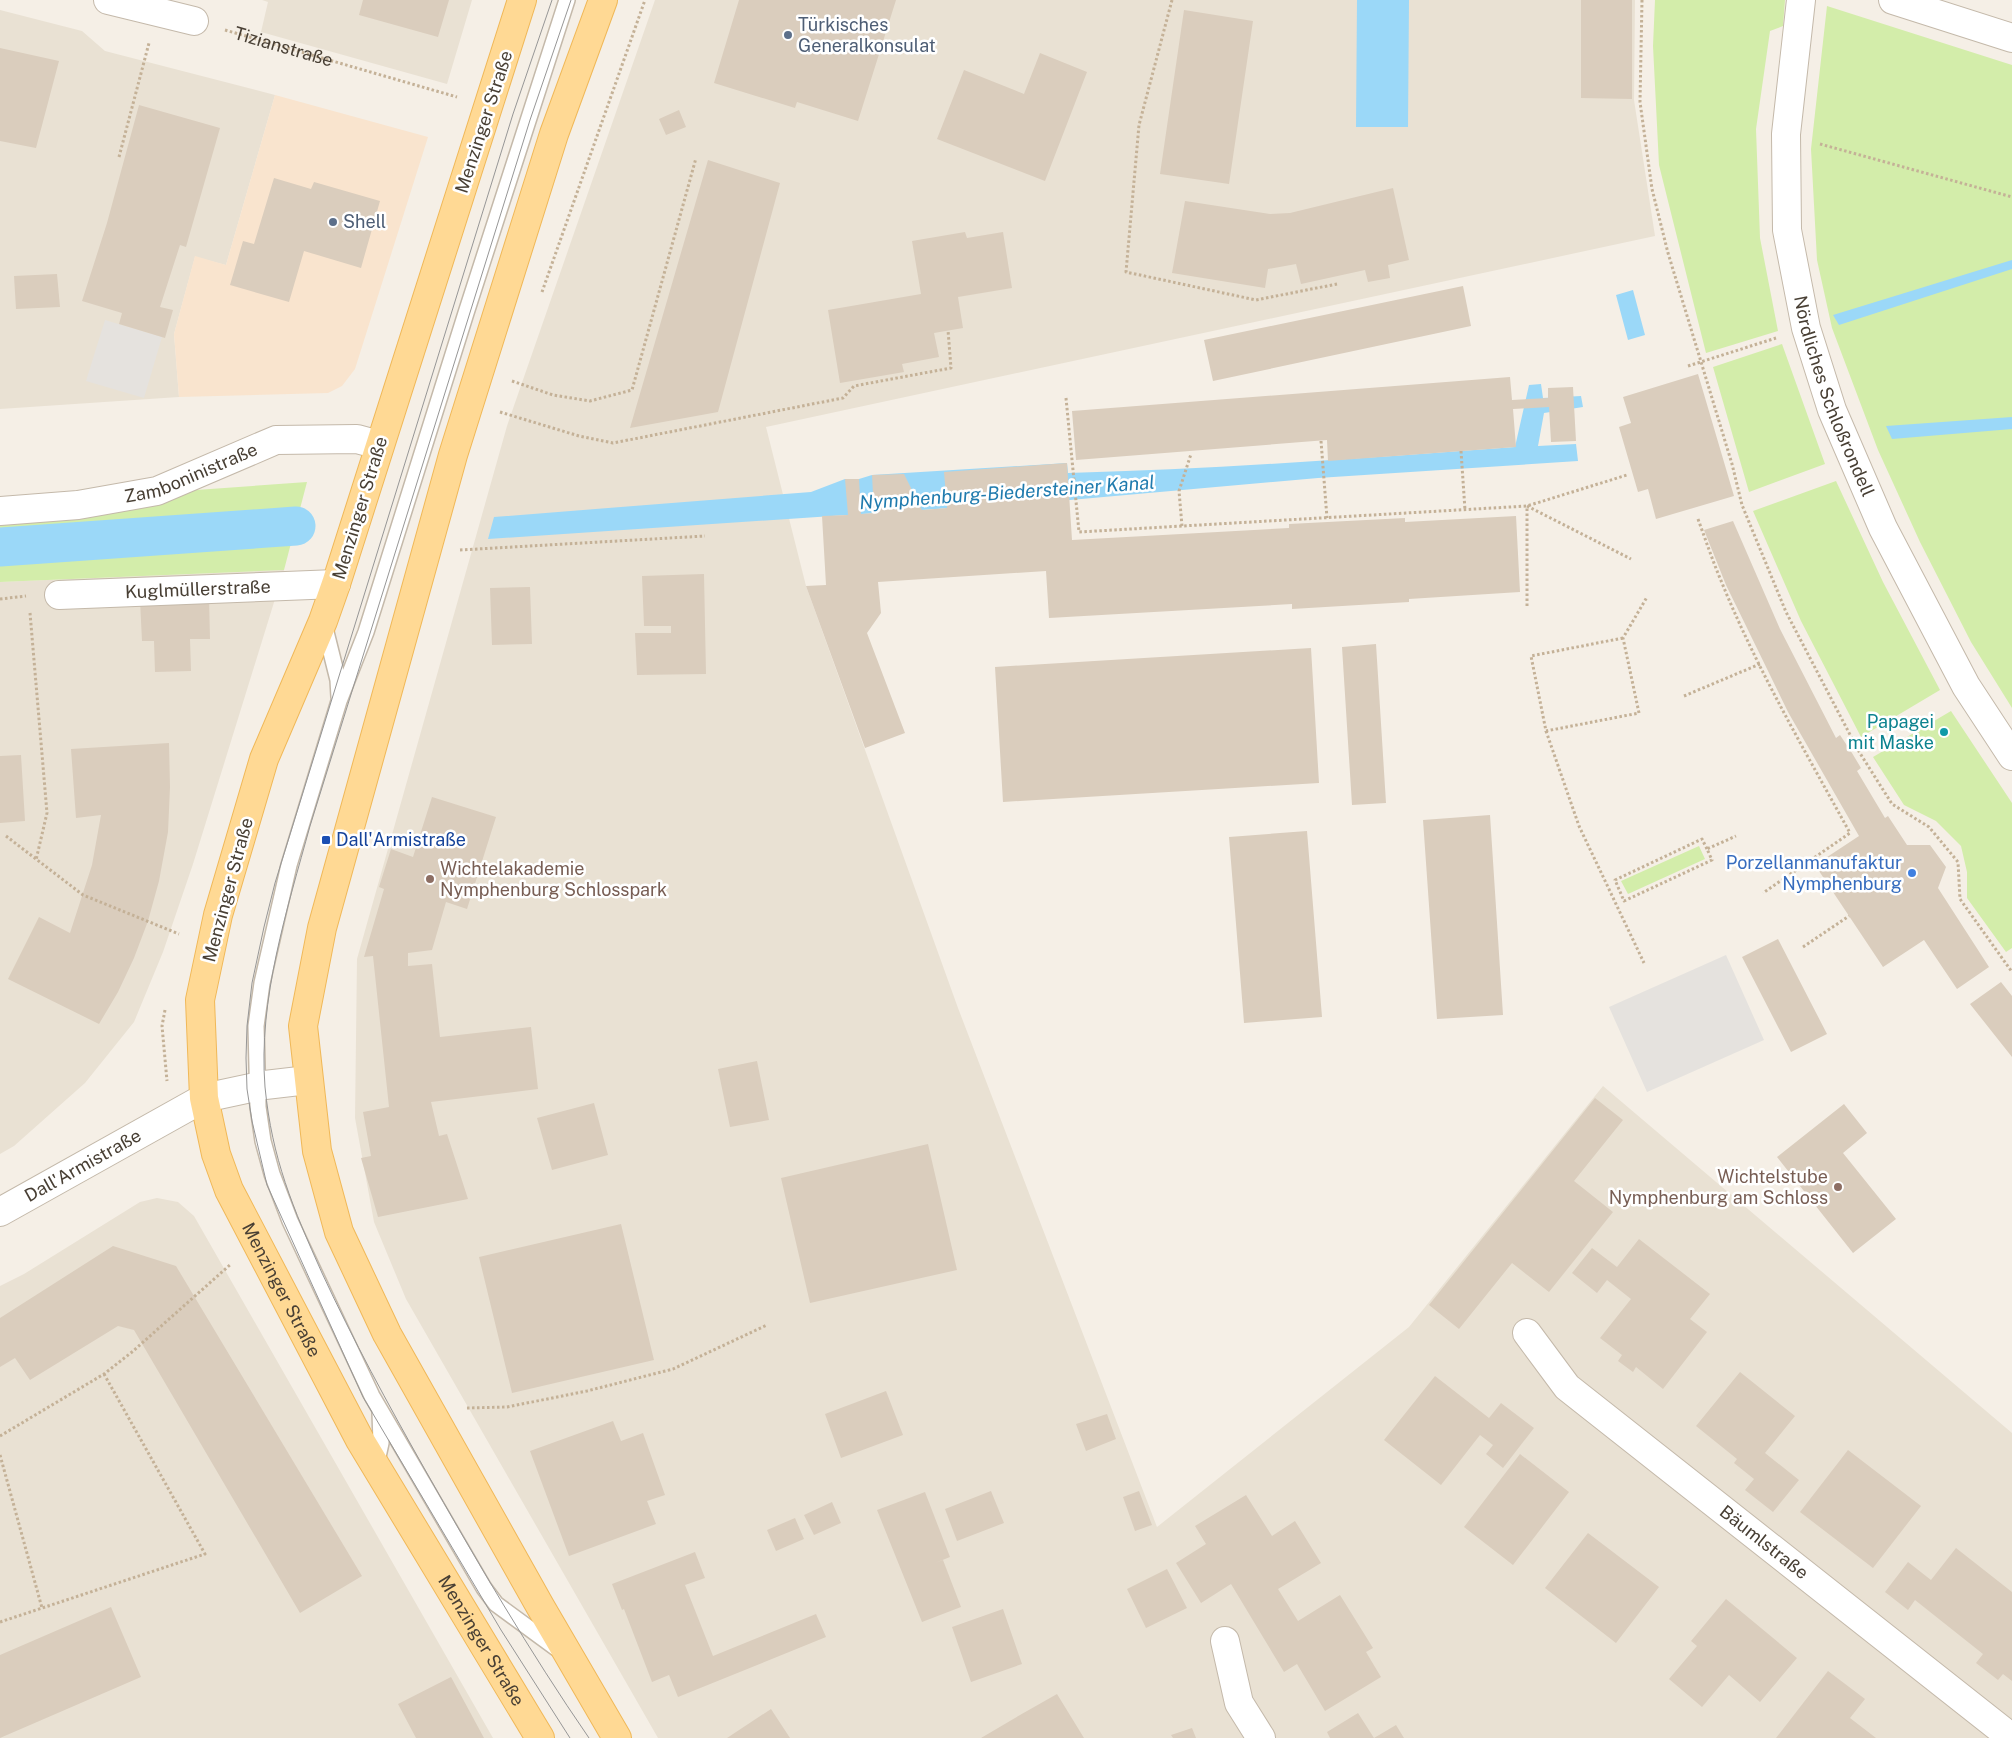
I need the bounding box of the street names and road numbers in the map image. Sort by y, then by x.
street label: Tizianstraße [232,22,336,71]
street label: Menzinger Straße [451,48,516,196]
street label: Nördliches Schloßrondell [1790,294,1879,500]
street label: Menzinger Straße [328,434,391,582]
street label: Zamboninistraße [122,438,260,507]
street label: Kuglmüllerstraße [125,576,271,602]
street label: Menzinger Straße [198,815,257,964]
street label: Dall'Armistraße [21,1124,145,1206]
street label: Menzinger Straße [238,1219,326,1360]
street label: Bäumlstraße [1716,1501,1813,1583]
street label: Menzinger Straße [434,1571,529,1709]

